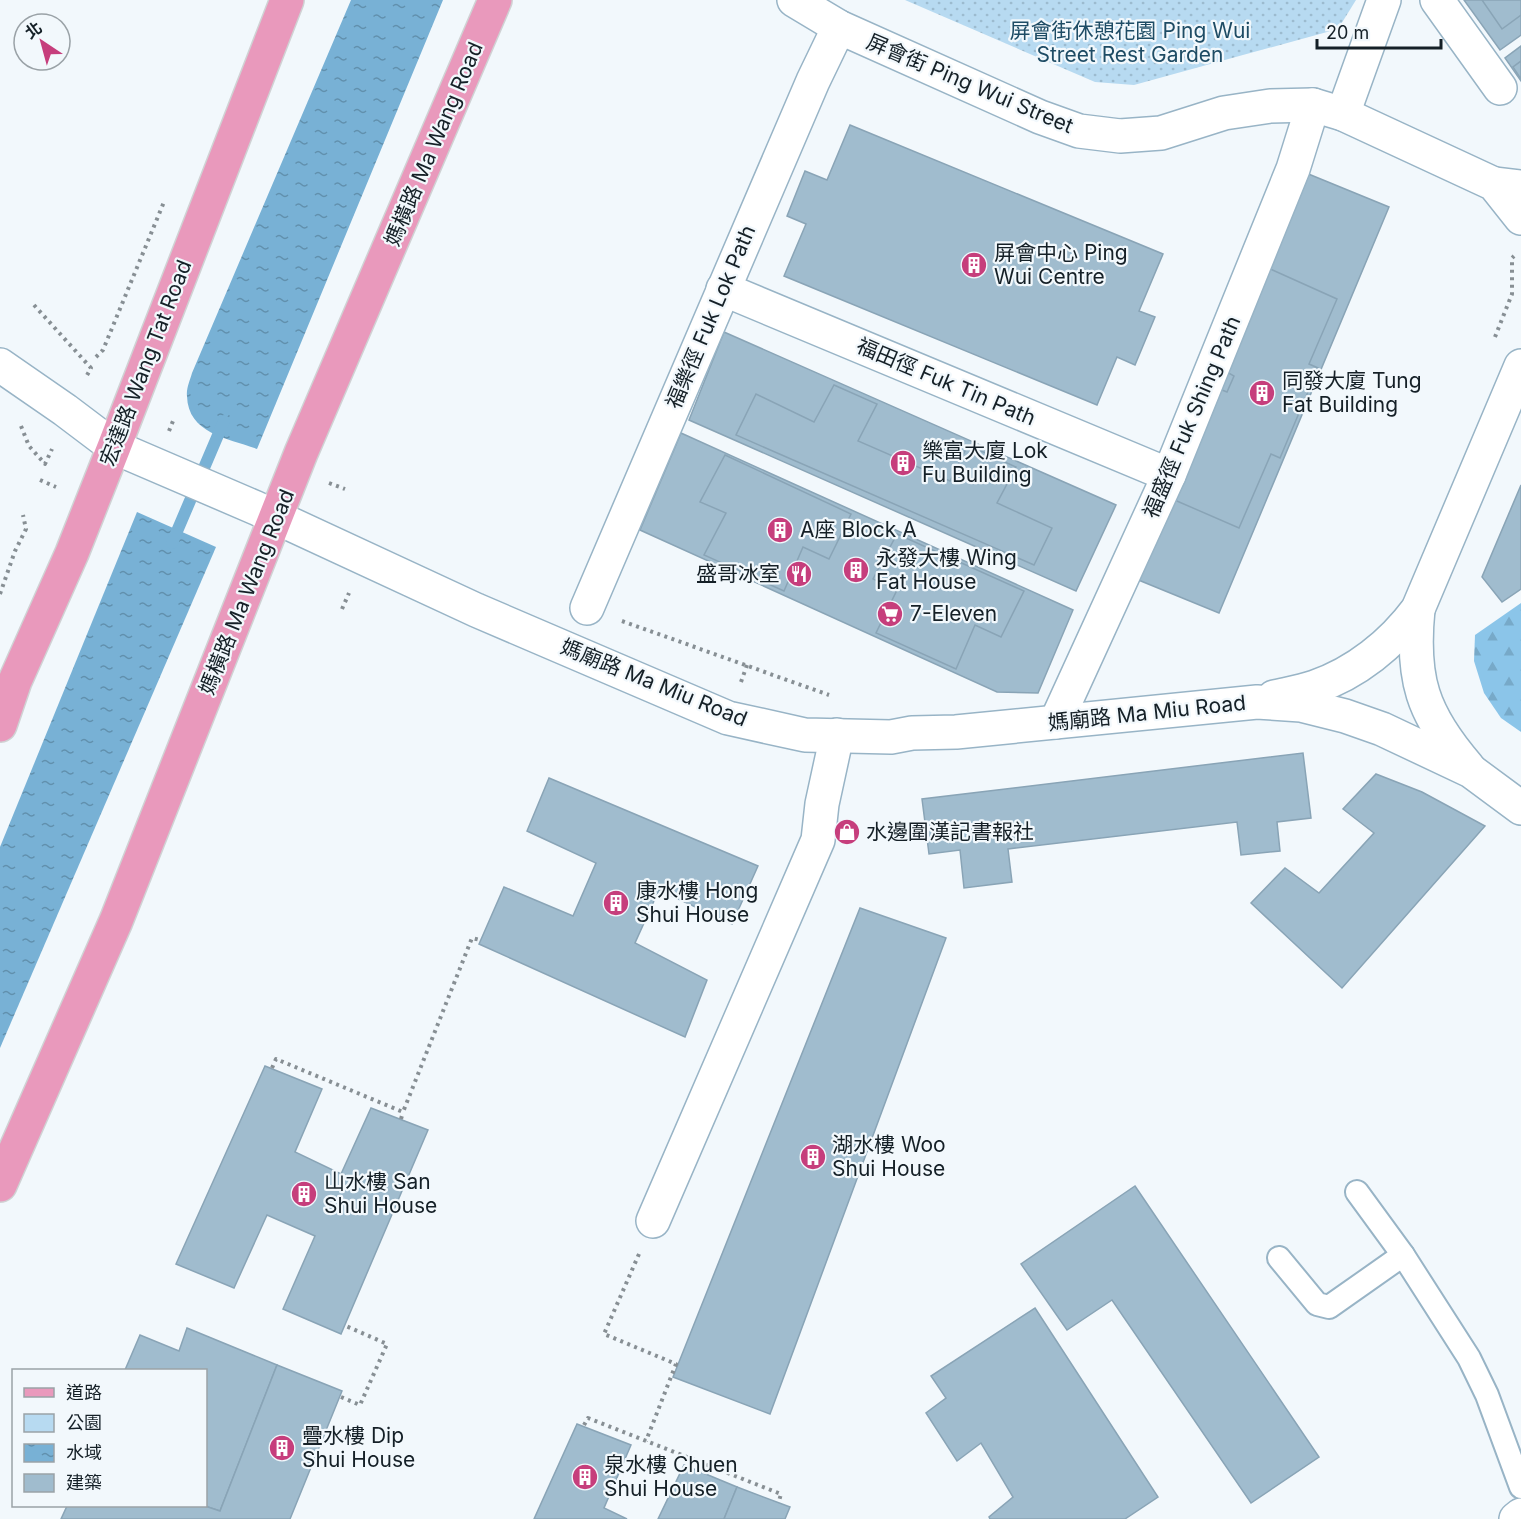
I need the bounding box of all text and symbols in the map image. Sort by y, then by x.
north arrow [12,12,72,72]
scale bar [1317,12,1442,50]
text: 北 [21,17,46,43]
park label: 屏會街休憩花園 Ping Wui Street Rest Garden [1010,18,1250,67]
text: 20 m [1326,22,1369,43]
street label: 屏會街 Ping Wui Street [863,29,1077,138]
street label: 媽橫路 Ma Wang Road [379,38,488,249]
street label: 福樂徑 Fuk Lok Path [661,221,761,412]
place label: 屏會中心 Ping Wui Centre [994,240,1128,289]
building icon: 屏會中心 Ping Wui Centre [959,250,989,280]
street label: 宏達路 Wang Tat Road [95,256,196,469]
street label: 福盛徑 Fuk Shing Path [1138,312,1245,522]
street label: 福田徑 Fuk Tin Path [853,333,1039,431]
place label: 同發大廈 Tung Fat Building [1282,368,1422,417]
building icon: 同發大廈 Tung Fat Building [1247,378,1277,408]
place label: 樂富大廈 Lok Fu Building [922,438,1048,487]
building icon: 樂富大廈 Lok Fu Building [888,448,918,478]
street label: 媽橫路 Ma Wang Road [194,486,299,698]
building icon: A座 Block A [765,515,795,545]
place label: A座 Block A [800,517,917,542]
place label: 永發大樓 Wing Fat House [876,545,1017,594]
building icon: 永發大樓 Wing Fat House [841,555,871,585]
restaurant icon: 盛哥冰室 [784,559,814,589]
place label: 盛哥冰室 [696,561,780,586]
supermarket icon: 7-Eleven [875,599,905,629]
place label: 7-Eleven [910,601,997,626]
street label: 媽廟路 Ma Miu Road [557,634,751,731]
street label: 媽廟路 Ma Miu Road [1047,690,1247,735]
shop icon: 水邊圍漢記書報社 [832,817,862,847]
place label: 水邊圍漢記書報社 [866,819,1034,844]
place label: 康水樓 Hong Shui House [636,878,758,927]
building icon: 康水樓 Hong Shui House [601,888,631,918]
place label: 湖水樓 Woo Shui House [832,1132,946,1181]
building icon: 湖水樓 Woo Shui House [798,1142,828,1172]
place label: 山水樓 San Shui House [324,1169,437,1218]
building icon: 山水樓 San Shui House [289,1179,319,1209]
legend [12,1369,207,1507]
text: 道路 [66,1382,102,1403]
text: 公園 [66,1412,102,1433]
place label: 疊水樓 Dip Shui House [302,1423,415,1472]
building icon: 疊水樓 Dip Shui House [267,1433,297,1463]
text: 水域 [66,1442,102,1463]
place label: 泉水樓 Chuen Shui House [604,1452,738,1501]
building icon: 泉水樓 Chuen Shui House [570,1462,600,1492]
text: 建築 [66,1472,102,1493]

